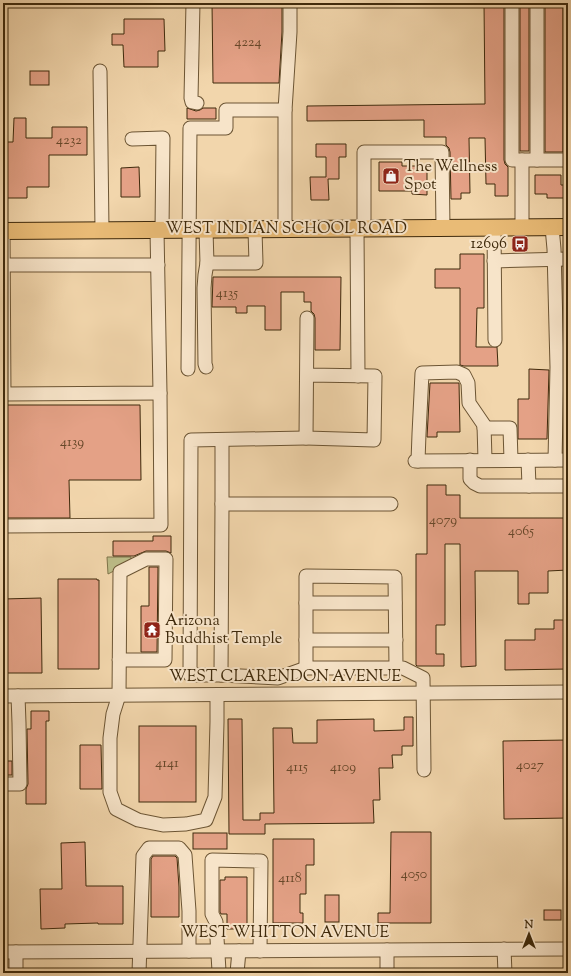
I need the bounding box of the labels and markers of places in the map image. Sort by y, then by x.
place label: The Wellness Spot [404,156,497,197]
shop icon: The Wellness Spot [381,166,401,186]
place label: 12696 [470,233,507,256]
bus stop icon: 12696 [510,234,530,254]
place label: Arizona Buddhist Temple [165,610,282,651]
temple icon: Arizona Buddhist Temple [142,620,162,640]

